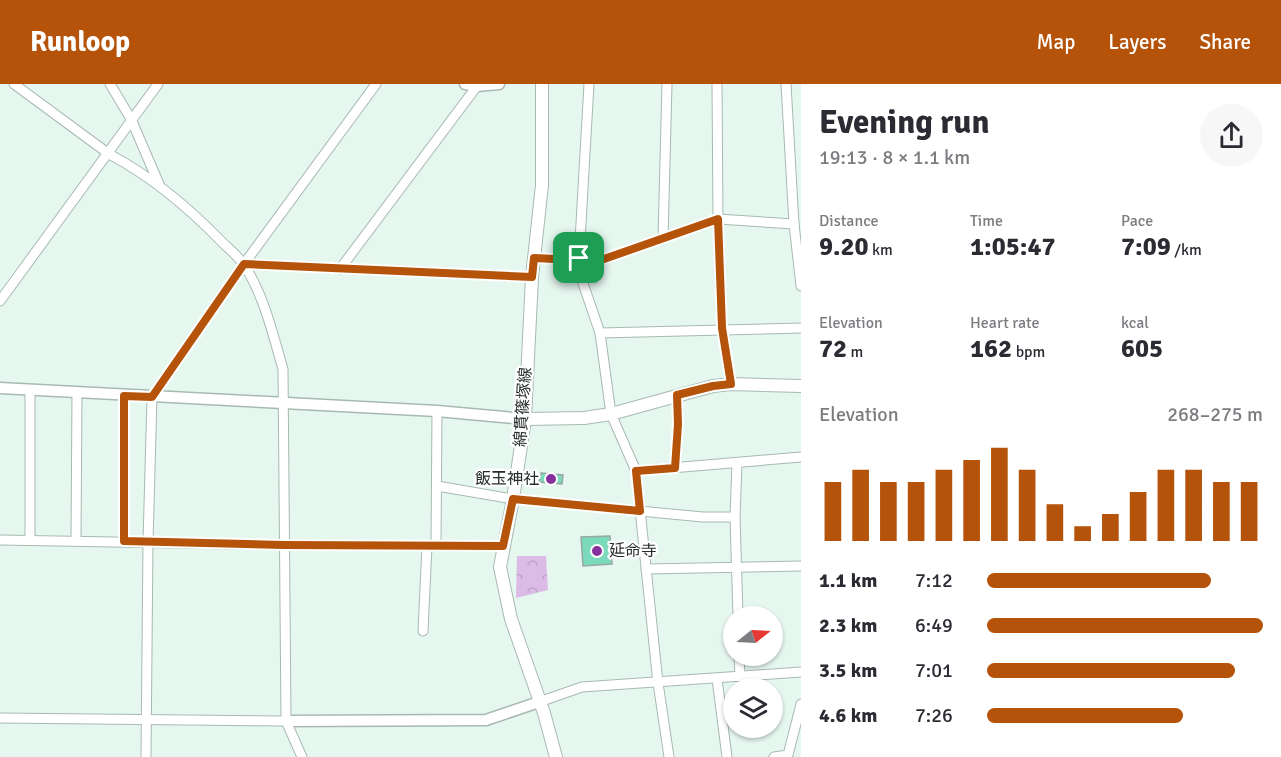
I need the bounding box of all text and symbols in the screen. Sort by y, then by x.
text: Runloop [30,25,130,59]
text: Map [1037,29,1075,55]
text: Layers [1108,29,1166,55]
text: Share [1199,29,1251,55]
text: Evening run [819,102,989,143]
button: share [1200,104,1263,167]
text: 19:13 · 8 × 1.1 km [819,145,970,170]
text: Distance [819,211,879,231]
text: Time [970,211,1003,231]
text: Pace [1121,211,1153,231]
text: 9.20 [819,231,869,263]
text: 1:05:47 [970,231,1056,263]
text: 7:09 [1121,231,1171,263]
pin [553,232,604,283]
text: km [869,240,893,260]
text: /km [1171,240,1202,260]
icon: arrive [562,241,595,274]
text: Elevation [819,313,883,333]
text: Heart rate [970,313,1039,333]
text: kcal [1121,313,1149,333]
text: 72 [819,333,847,365]
text: 162 [970,333,1012,365]
text: 605 [1121,333,1163,365]
text: m [847,342,863,362]
text: bpm [1012,342,1045,362]
street label: 綿貫篠塚線 [510,366,536,448]
text: Elevation [819,402,899,427]
text: 268–275 m [1167,402,1263,427]
place label: 飯玉神社 [475,469,539,489]
marker: 飯玉神社 [544,472,558,486]
place label: 延命寺 [609,541,657,561]
marker: 延命寺 [590,544,604,558]
text: 1.1 km [819,568,877,593]
text: 7:12 [915,568,953,593]
north arrow [723,606,783,666]
map controls [723,606,783,738]
text: 2.3 km [819,613,877,638]
text: 6:49 [915,613,953,638]
text: 3.5 km [819,658,877,683]
text: 7:01 [915,658,953,683]
button: layers [723,678,783,738]
text: 4.6 km [819,703,877,728]
text: 7:26 [915,703,953,728]

